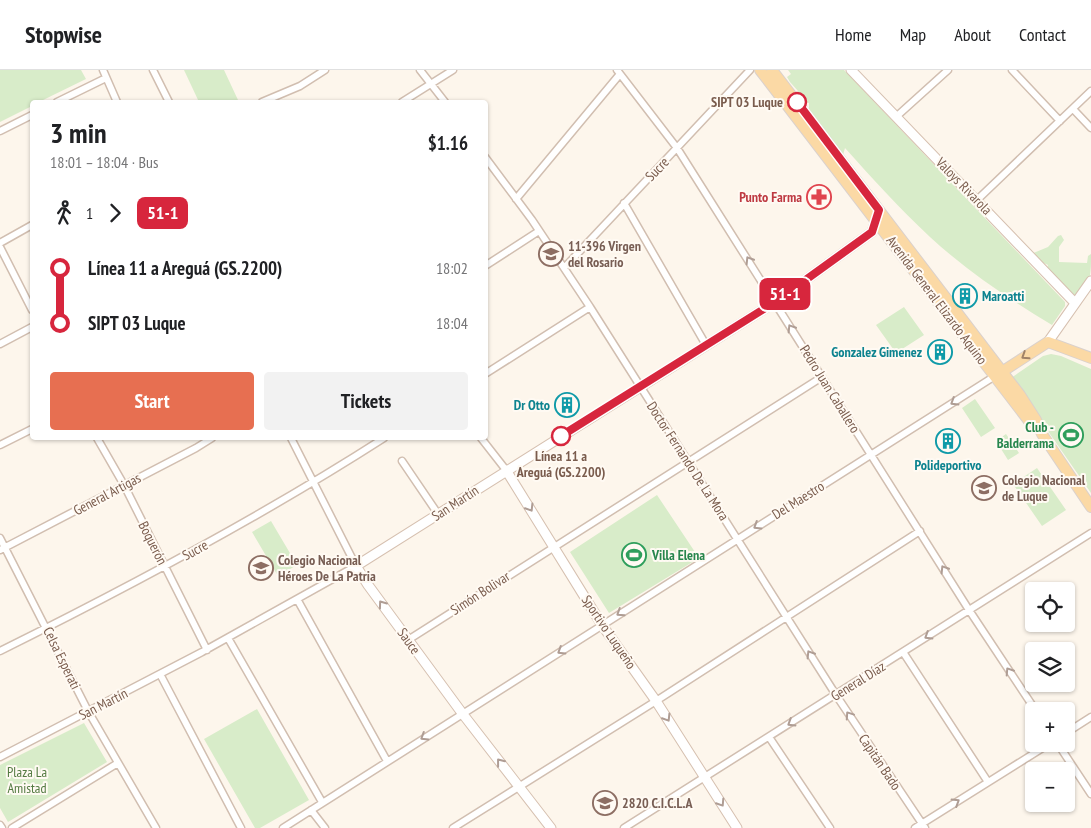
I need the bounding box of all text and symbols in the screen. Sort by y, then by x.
text: Stopwise [25,19,102,50]
text: Home [835,23,872,46]
text: Map [900,23,926,46]
text: About [954,23,991,46]
text: Contact [1019,23,1066,46]
marker: SIPT 03 Luque [787,92,807,112]
place label: SIPT 03 Luque [711,93,783,111]
text: 3 min [50,114,107,151]
text: $1.16 [428,131,468,155]
text: 18:01 – 18:04 · Bus [50,152,158,172]
street label: Sucre [641,153,673,185]
street label: Valoys Rivarola [931,153,996,219]
pharmacy icon: Punto Farma [806,184,832,210]
place label: Punto Farma [739,188,802,206]
icon: walk [50,199,78,227]
icon: forward [101,199,129,227]
text: 51-1 [147,201,178,224]
text: 1 [86,203,93,223]
street label: Avenida General Elizardo Aquino [883,232,991,368]
place label: 11-396 Virgen del Rosario [568,237,641,271]
school or university icon: 11-396 Virgen del Rosario [538,241,564,267]
text: Línea 11 a Areguá (GS.2200) [88,256,282,280]
one-way arrow [745,257,755,266]
text: 18:02 [436,258,468,278]
line badge: 51-1 [750,278,820,310]
text: 51-1 [769,282,801,305]
building icon: Maroatti [952,283,978,309]
place label: Maroatti [982,287,1024,305]
text: SIPT 03 Luque [88,311,186,335]
text: 18:04 [436,313,468,333]
one-way arrow [788,324,798,333]
building icon: Gonzalez Gimenez [927,339,953,365]
street label: Pedro Juan Caballero [796,342,864,436]
place label: Gonzalez Gimenez [831,343,922,361]
one-way arrow [1021,350,1030,360]
button: Start [50,372,254,430]
button: Tickets [264,372,468,430]
building icon: Dr Otto [554,392,580,418]
place label: Dr Otto [514,396,550,414]
one-way arrow [950,396,959,405]
street label: Doctor Fernando De La Mora [643,398,733,524]
place label: Club - Balderrama [997,418,1054,452]
sports icon: Club - Balderrama [1058,422,1084,448]
marker: Línea 11 a Areguá (GS.2200) [551,426,571,446]
building icon: Polideportivo [935,428,961,454]
place label: Línea 11 a Areguá (GS.2200) [516,447,605,481]
place label: Polideportivo [914,456,982,474]
street label: General Artigas [70,469,144,519]
place label: Colegio Nacional de Luque [1002,471,1086,505]
school or university icon: Colegio Nacional de Luque [971,475,997,501]
street label: Del Maestro [769,477,827,523]
street label: San Martín [428,481,482,525]
one-way arrow [523,503,533,512]
street label: Boquerón [134,518,172,568]
one-way arrow [753,520,763,529]
street label: Sucre [179,536,211,564]
sports icon: Villa Elena [621,542,647,568]
place label: Villa Elena [651,546,705,564]
place label: Colegio Nacional Héroes De La Patria [278,551,376,585]
school or university icon: Colegio Nacional Héroes De La Patria [248,555,274,581]
one-way arrow [940,565,950,574]
street label: Simón Bolivar [447,567,513,619]
map controls [1025,582,1075,812]
button: locate [1025,582,1075,632]
street label: Sportivo Luqueño [578,592,640,672]
one-way arrow [379,601,387,610]
one-way arrow [616,607,625,617]
street label: Celsa Esperati [39,624,85,692]
street label: Sauce [393,624,425,658]
one-way arrow [925,630,934,640]
button: layers [1025,642,1075,692]
one-way arrow [558,644,567,654]
one-way arrow [807,650,816,659]
street label: General Díaz [827,657,889,705]
one-way arrow [1006,667,1016,676]
street label: San Martín [76,684,130,724]
button: + [1025,702,1075,752]
one-way arrow [846,711,855,720]
one-way arrow [661,713,670,722]
one-way arrow [787,717,796,727]
one-way arrow [420,731,429,741]
street label: Capitán Bado [855,731,905,793]
one-way arrow [497,758,506,768]
button: − [1025,762,1075,812]
park label: Plaza La Amistad [7,763,47,797]
school or university icon: 2820 C.I.C.L.A [592,790,618,816]
place label: 2820 C.I.C.L.A [622,794,693,812]
one-way arrow [715,797,724,807]
one-way arrow [951,799,960,808]

